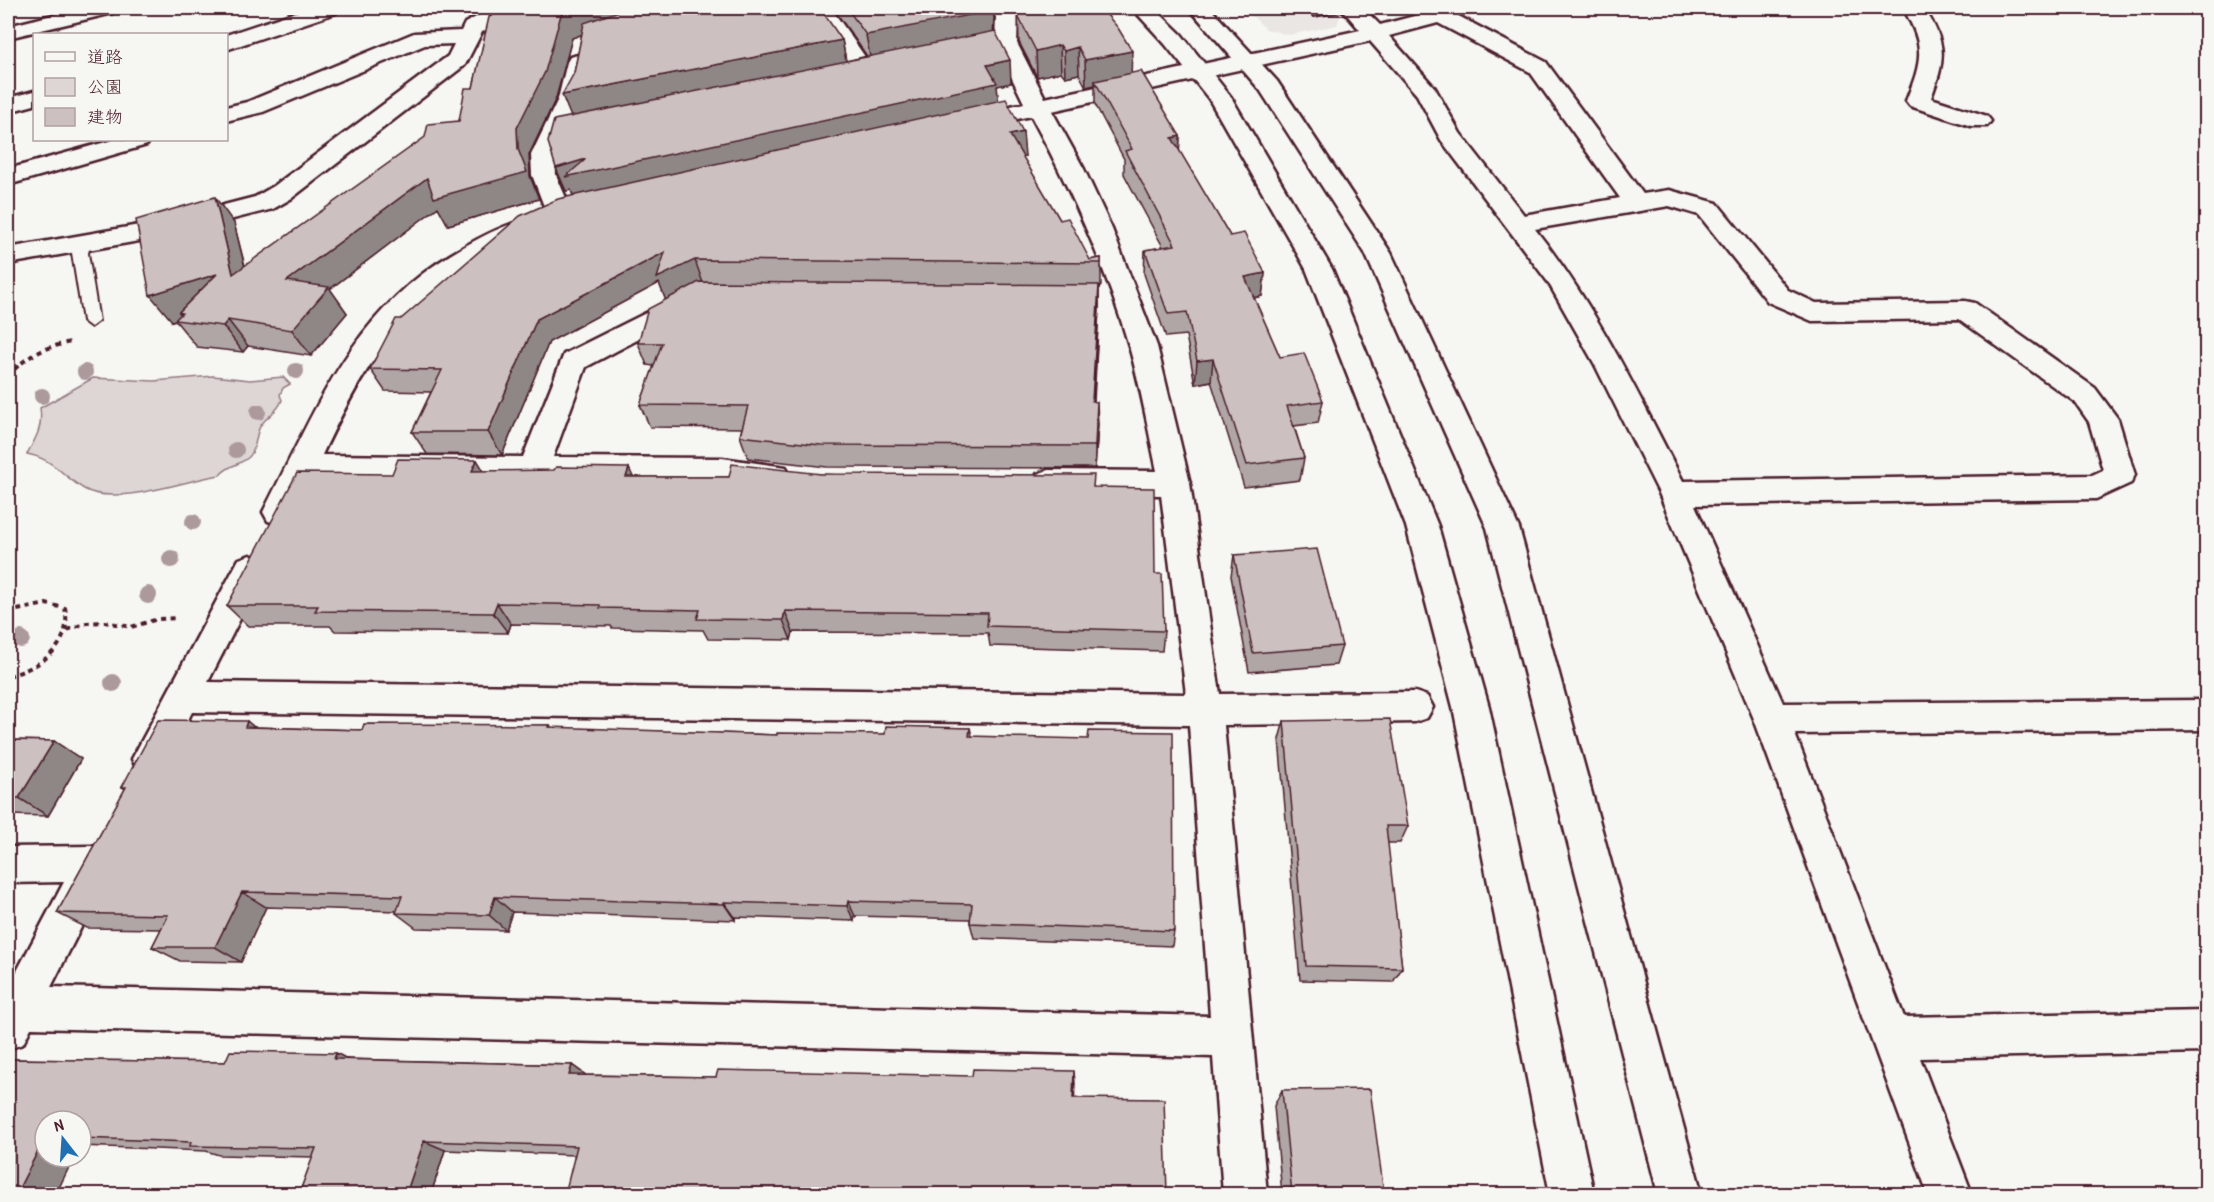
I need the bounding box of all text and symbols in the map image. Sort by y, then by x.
legend [33,33,228,141]
text: 道路 [87,44,123,69]
text: 公園 [87,74,123,99]
text: 建物 [87,104,123,129]
north arrow [33,1109,93,1169]
text: N [51,1113,66,1136]

